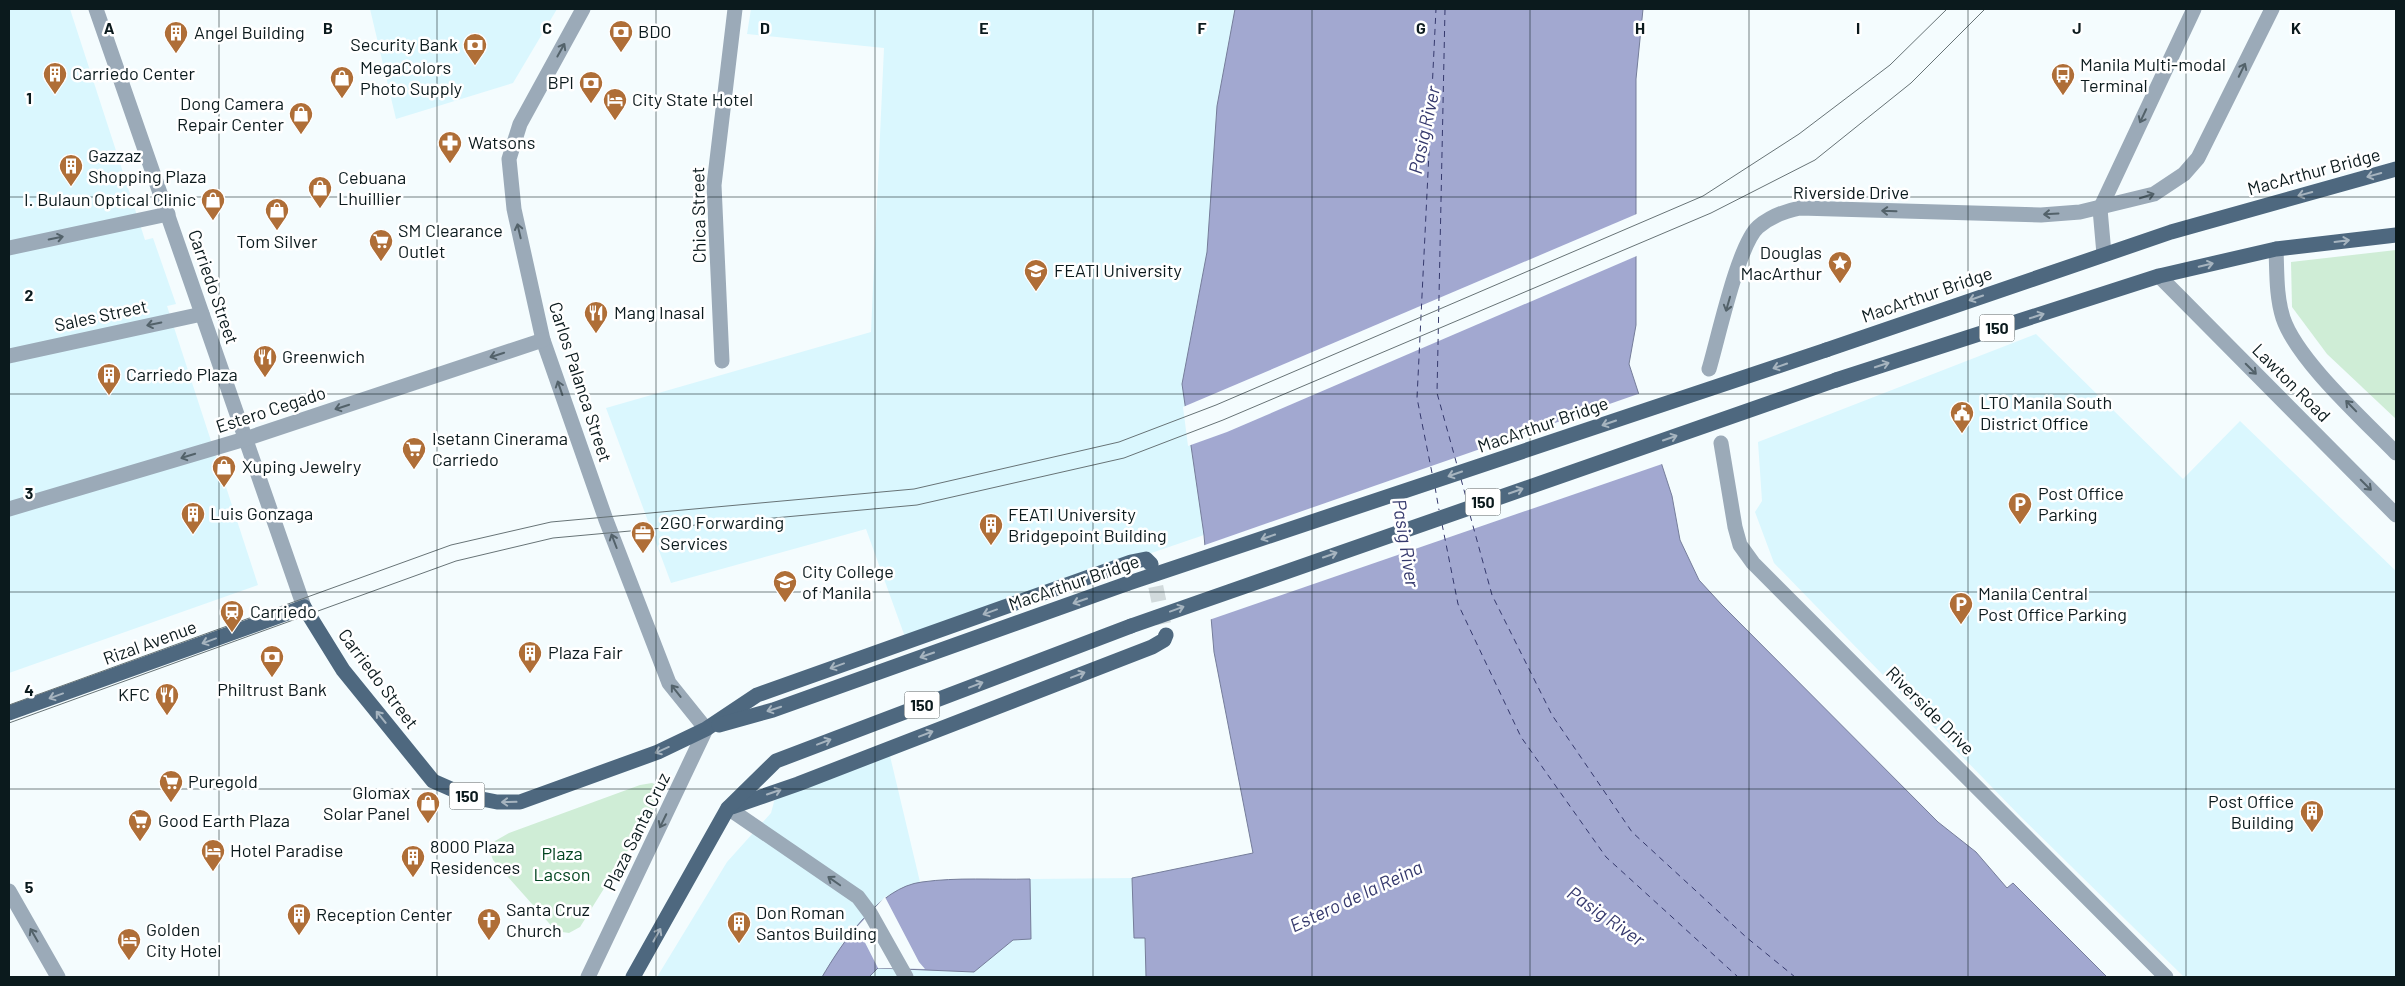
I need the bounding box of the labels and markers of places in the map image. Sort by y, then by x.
bank icon: BDO [608,19,634,53]
building icon: Angel Building [163,20,189,54]
place label: BDO [638,20,672,42]
place label: Angel Building [194,21,305,43]
bank icon: Security Bank [462,32,488,66]
place label: Security Bank [350,33,458,55]
place label: Manila Multi-modal Terminal [2080,53,2226,96]
place label: MegaColors Photo Supply [360,56,462,99]
building icon: Carriedo Center [42,61,68,95]
place label: Carriedo Center [72,62,196,84]
bus stop icon: Manila Multi-modal Terminal [2050,62,2076,96]
shop icon: MegaColors Photo Supply [329,65,355,99]
bank icon: BPI [578,70,604,104]
place label: BPI [547,71,574,93]
hotel icon: City State Hotel [602,87,628,121]
place label: City State Hotel [632,88,753,110]
place label: Dong Camera Repair Center [177,92,284,135]
shop icon: Dong Camera Repair Center [288,101,314,135]
pharmacy icon: Watsons [437,130,463,164]
place label: Watsons [468,131,535,153]
place label: Gazzaz Shopping Plaza [88,144,207,187]
building icon: Gazzaz Shopping Plaza [58,153,84,187]
place label: Cebuana Lhuillier [338,166,406,209]
shop icon: Cebuana Lhuillier [307,175,333,209]
shop icon: I. Bulaun Optical Clinic [200,187,226,221]
place label: I. Bulaun Optical Clinic [24,188,196,210]
shop icon: Tom Silver [264,197,290,231]
place label: SM Clearance Outlet [398,219,503,262]
supermarket icon: SM Clearance Outlet [368,228,394,262]
place label: Tom Silver [237,230,318,252]
place label: Douglas MacArthur [1740,241,1822,284]
place icon: Douglas MacArthur [1827,250,1853,284]
school or university icon: FEATI University [1023,258,1049,292]
place label: FEATI University [1054,259,1182,281]
restaurant icon: Mang Inasal [583,300,609,334]
place label: Mang Inasal [614,301,705,323]
restaurant icon: Greenwich [252,344,278,378]
place label: Greenwich [282,345,365,367]
building icon: Carriedo Plaza [96,362,122,396]
place label: Carriedo Plaza [126,363,238,385]
place label: LTO Manila South District Office [1980,391,2112,434]
public building icon: LTO Manila South District Office [1949,400,1975,434]
place label: Isetann Cinerama Carriedo [432,427,568,470]
supermarket icon: Isetann Cinerama Carriedo [401,436,427,470]
shop icon: Xuping Jewelry [211,454,237,488]
place label: Xuping Jewelry [242,455,361,477]
place label: Post Office Parking [2038,482,2124,525]
parking icon: Post Office Parking [2007,491,2033,525]
building icon: Luis Gonzaga [180,501,206,535]
place label: Luis Gonzaga [210,502,313,524]
place label: FEATI University Bridgepoint Building [1008,503,1167,546]
place label: 2GO Forwarding Services [660,511,784,554]
building icon: FEATI University Bridgepoint Building [978,512,1004,546]
office icon: 2GO Forwarding Services [630,520,656,554]
place label: City College of Manila [802,560,894,603]
school or university icon: City College of Manila [772,569,798,603]
place label: Manila Central Post Office Parking [1978,582,2127,625]
parking icon: Manila Central Post Office Parking [1948,591,1974,625]
station icon: Carriedo [219,599,245,633]
place label: Carriedo [250,600,317,622]
building icon: Plaza Fair [517,640,543,674]
place label: Plaza Fair [548,641,623,663]
bank icon: Philtrust Bank [259,644,285,678]
place label: Philtrust Bank [217,678,327,700]
restaurant icon: KFC [154,682,180,716]
place label: KFC [118,683,150,705]
supermarket icon: Puregold [158,769,184,803]
place label: Puregold [188,770,258,792]
place label: Glomax Solar Panel [323,781,410,824]
shop icon: Glomax Solar Panel [415,790,441,824]
place label: Post Office Building [2208,790,2294,833]
building icon: Post Office Building [2299,799,2325,833]
supermarket icon: Good Earth Plaza [127,808,153,842]
place label: Good Earth Plaza [158,809,290,831]
place label: 8000 Plaza Residences [430,835,520,878]
hotel icon: Hotel Paradise [200,838,226,872]
place label: Hotel Paradise [230,839,343,861]
building icon: 8000 Plaza Residences [400,844,426,878]
place label: Santa Cruz Church [506,898,590,941]
place label: Don Roman Santos Building [756,901,877,944]
building icon: Reception Center [286,902,312,936]
place label: Reception Center [316,903,453,925]
church icon: Santa Cruz Church [476,907,502,941]
building icon: Don Roman Santos Building [726,910,752,944]
place label: Golden City Hotel [146,918,221,961]
hotel icon: Golden City Hotel [116,927,142,961]

